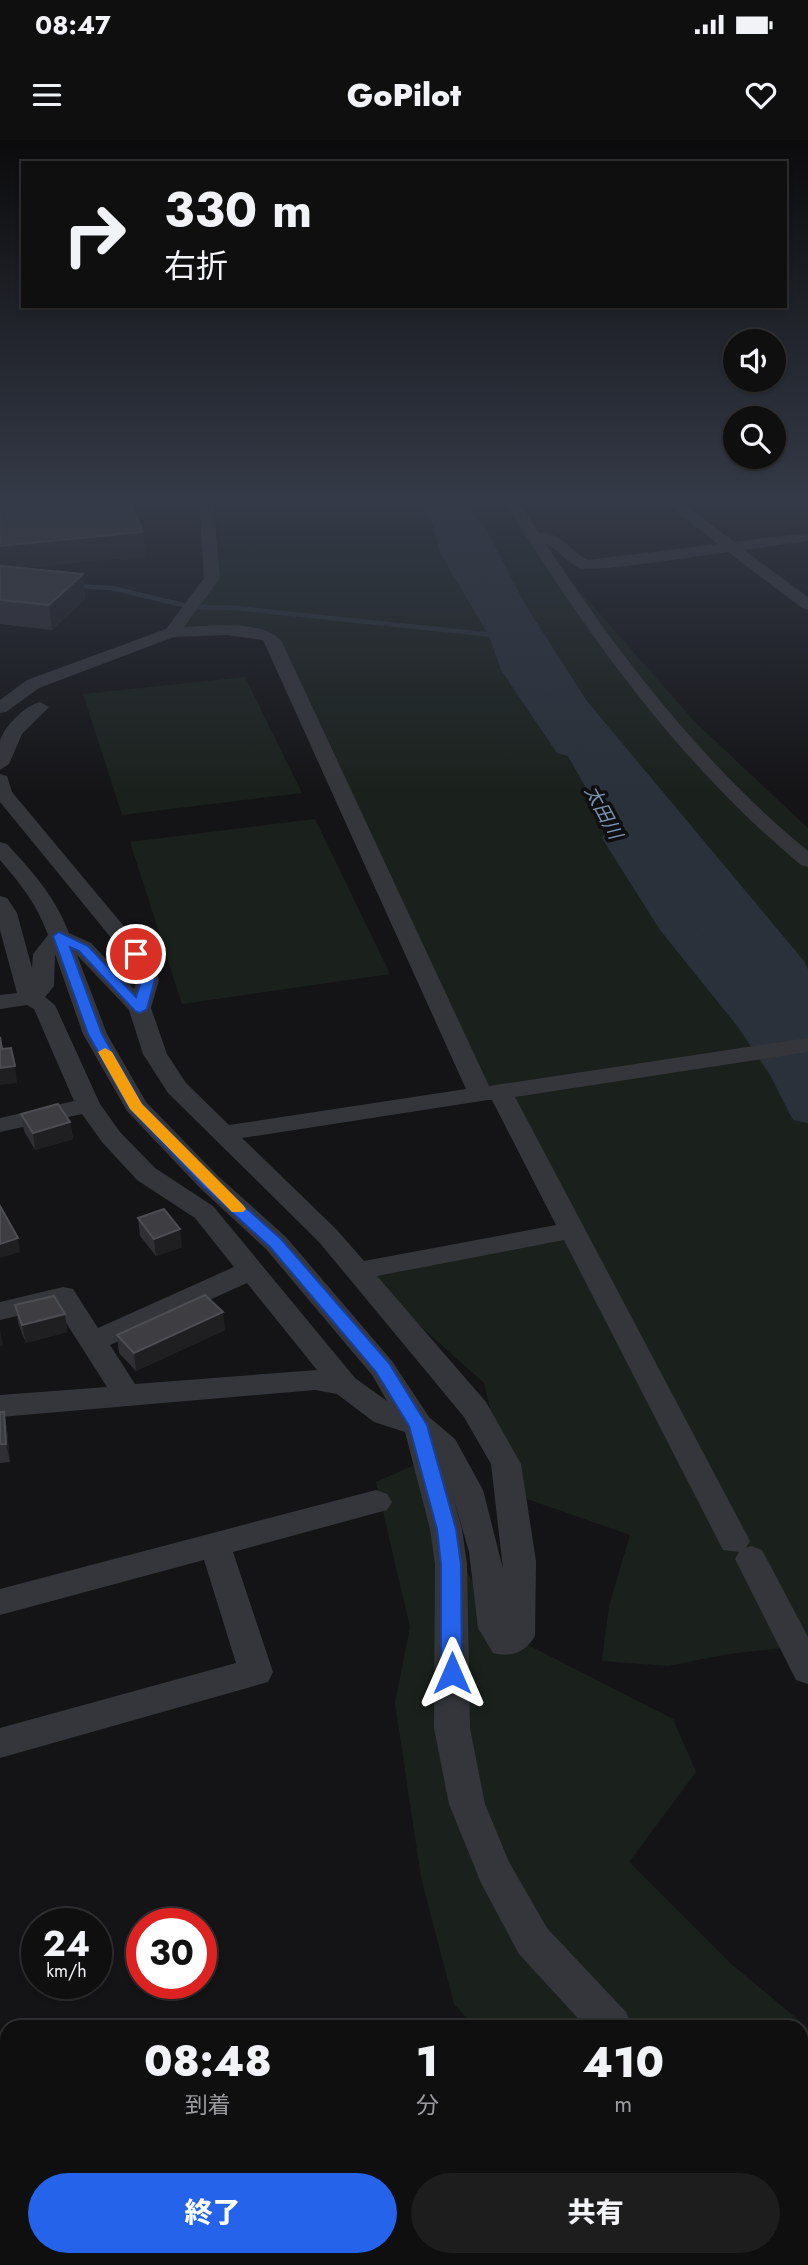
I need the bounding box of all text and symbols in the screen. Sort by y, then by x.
text: 08:47 [35,6,111,44]
text: GoPilot [347,72,461,118]
icon: menu [28,76,66,114]
icon: heart [742,76,780,114]
text: 330 m [164,175,312,245]
icon: right [49,189,140,280]
text: 右折 [164,243,228,289]
map controls [723,329,786,469]
button: sound [723,329,786,392]
button: search [723,406,786,469]
water label: 太田川 [578,781,630,845]
pin [106,924,166,984]
icon: arrive [117,935,155,973]
position arrow [415,1636,489,1710]
speed limit sign: 30 [126,1908,217,1999]
text: 24 [43,1919,90,1969]
text: km/h [46,1958,87,1984]
text: 08:48 [144,2031,272,2092]
text: 1 [416,2031,438,2092]
text: 410 [583,2032,664,2093]
text: m [614,2087,632,2121]
text: 到着 [185,2088,231,2122]
text: 分 [416,2088,439,2122]
button: 終了 [28,2173,397,2253]
button: 共有 [411,2173,780,2253]

